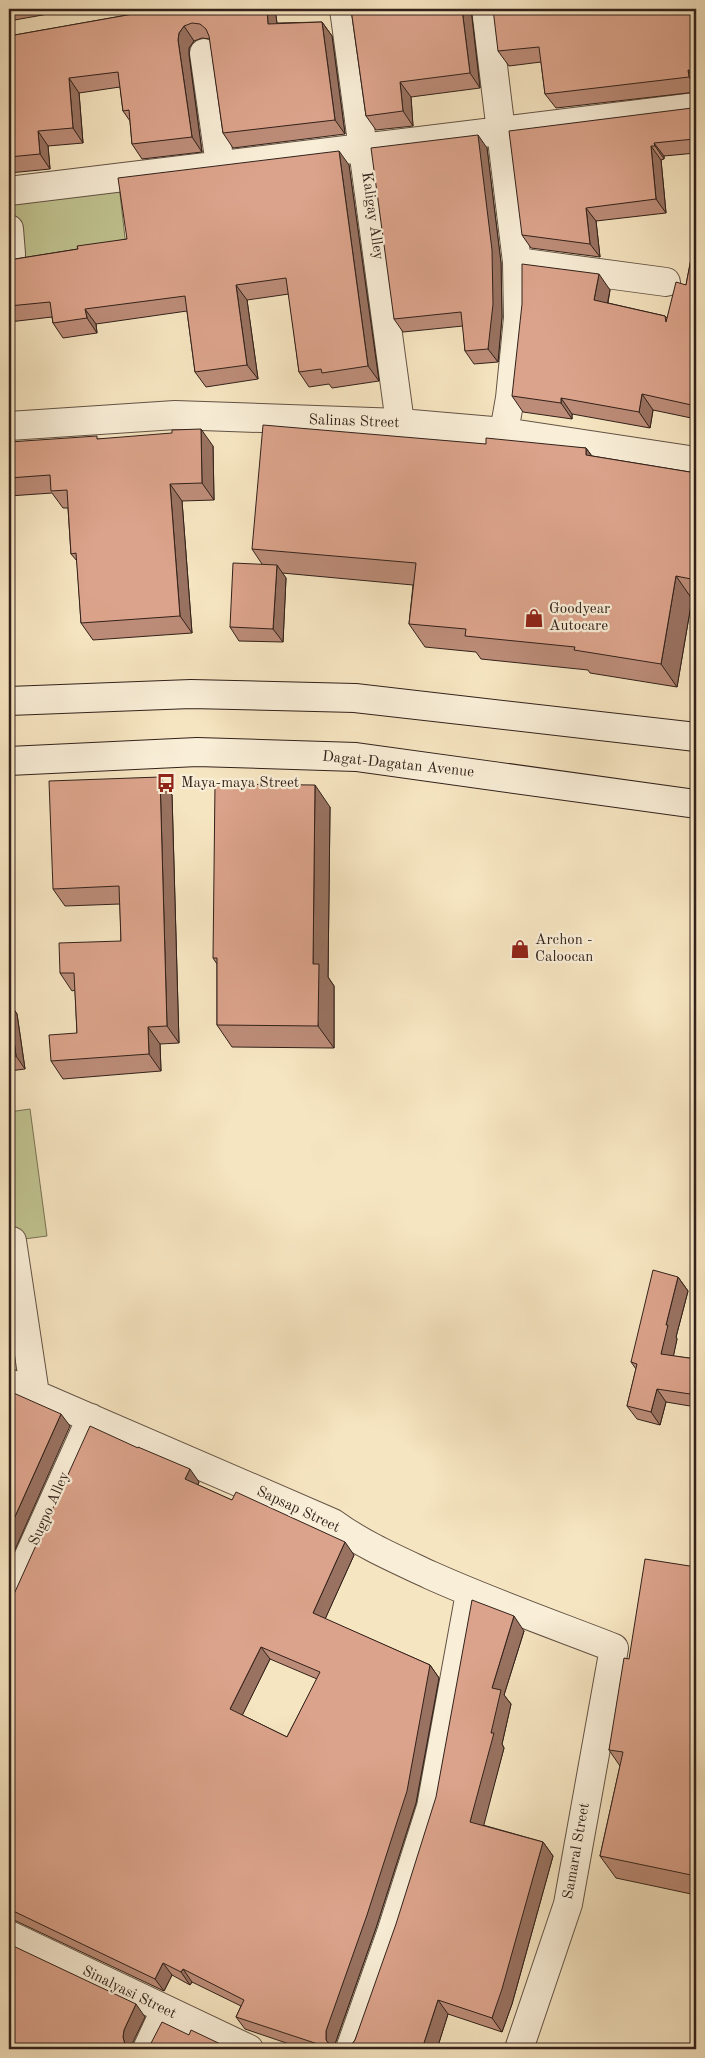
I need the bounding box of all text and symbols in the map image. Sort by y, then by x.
street label: Kaligay Alley [358,171,386,261]
street label: Salinas Street [308,413,400,431]
place label: Goodyear Autocare [549,602,610,634]
shop icon: Goodyear Autocare [523,607,545,629]
street label: Dagat-Dagatan Avenue [321,750,475,780]
bus stop icon: Maya-maya Street [155,772,177,794]
place label: Maya-maya Street [181,776,299,791]
place label: Archon - Caloocan [535,933,593,965]
shop icon: Archon - Caloocan [509,938,531,960]
street label: Sugpo Alley [27,1470,73,1548]
street label: Sapsap Street [254,1484,342,1536]
street label: Samaral Street [561,1802,593,1900]
street label: Sinalyasi Street [80,1964,178,2022]

